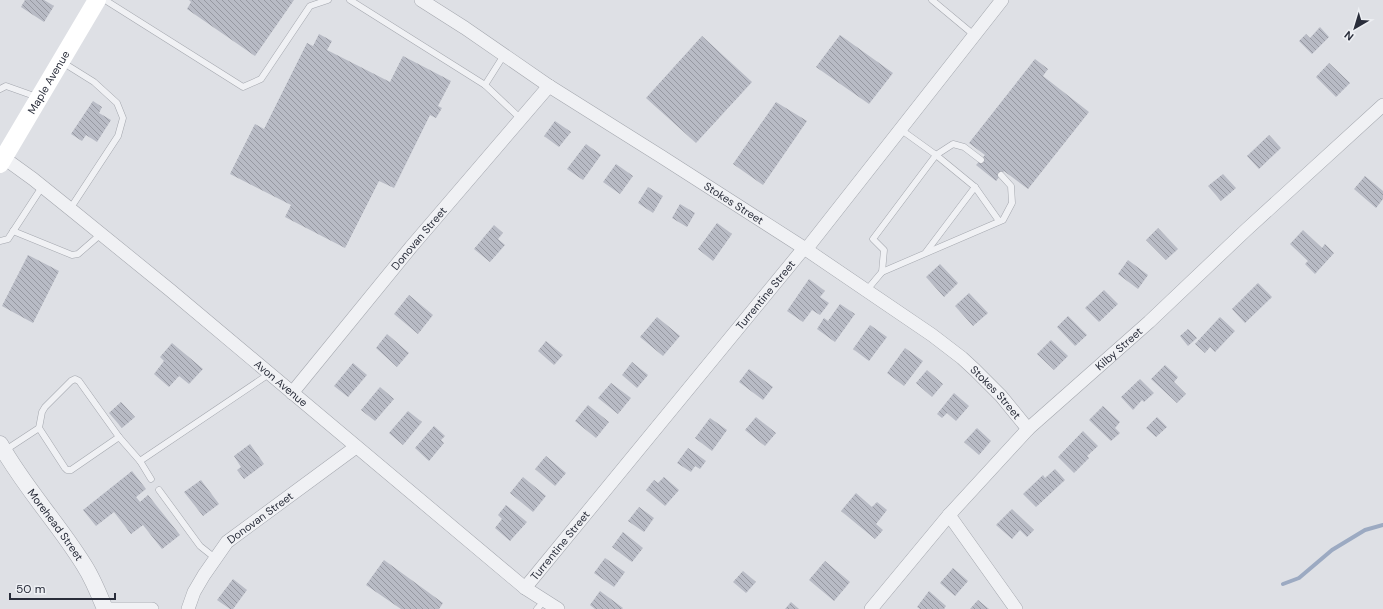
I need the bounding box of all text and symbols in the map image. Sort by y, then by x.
north arrow [1335,8,1375,48]
text: N [1341,28,1356,44]
street label: Maple Avenue [24,48,73,116]
street label: Stokes Street [701,179,766,227]
street label: Donovan Street [388,204,449,273]
street label: Turrentine Street [733,257,798,333]
street label: Kilby Street [1092,324,1145,373]
street label: Avon Avenue [251,357,311,410]
street label: Stokes Street [968,362,1024,422]
street label: Morehead Street [25,486,86,563]
street label: Donovan Street [224,489,296,547]
street label: Turrentine Street [527,508,593,583]
scale bar [10,575,115,601]
text: 50 m [16,581,45,597]

